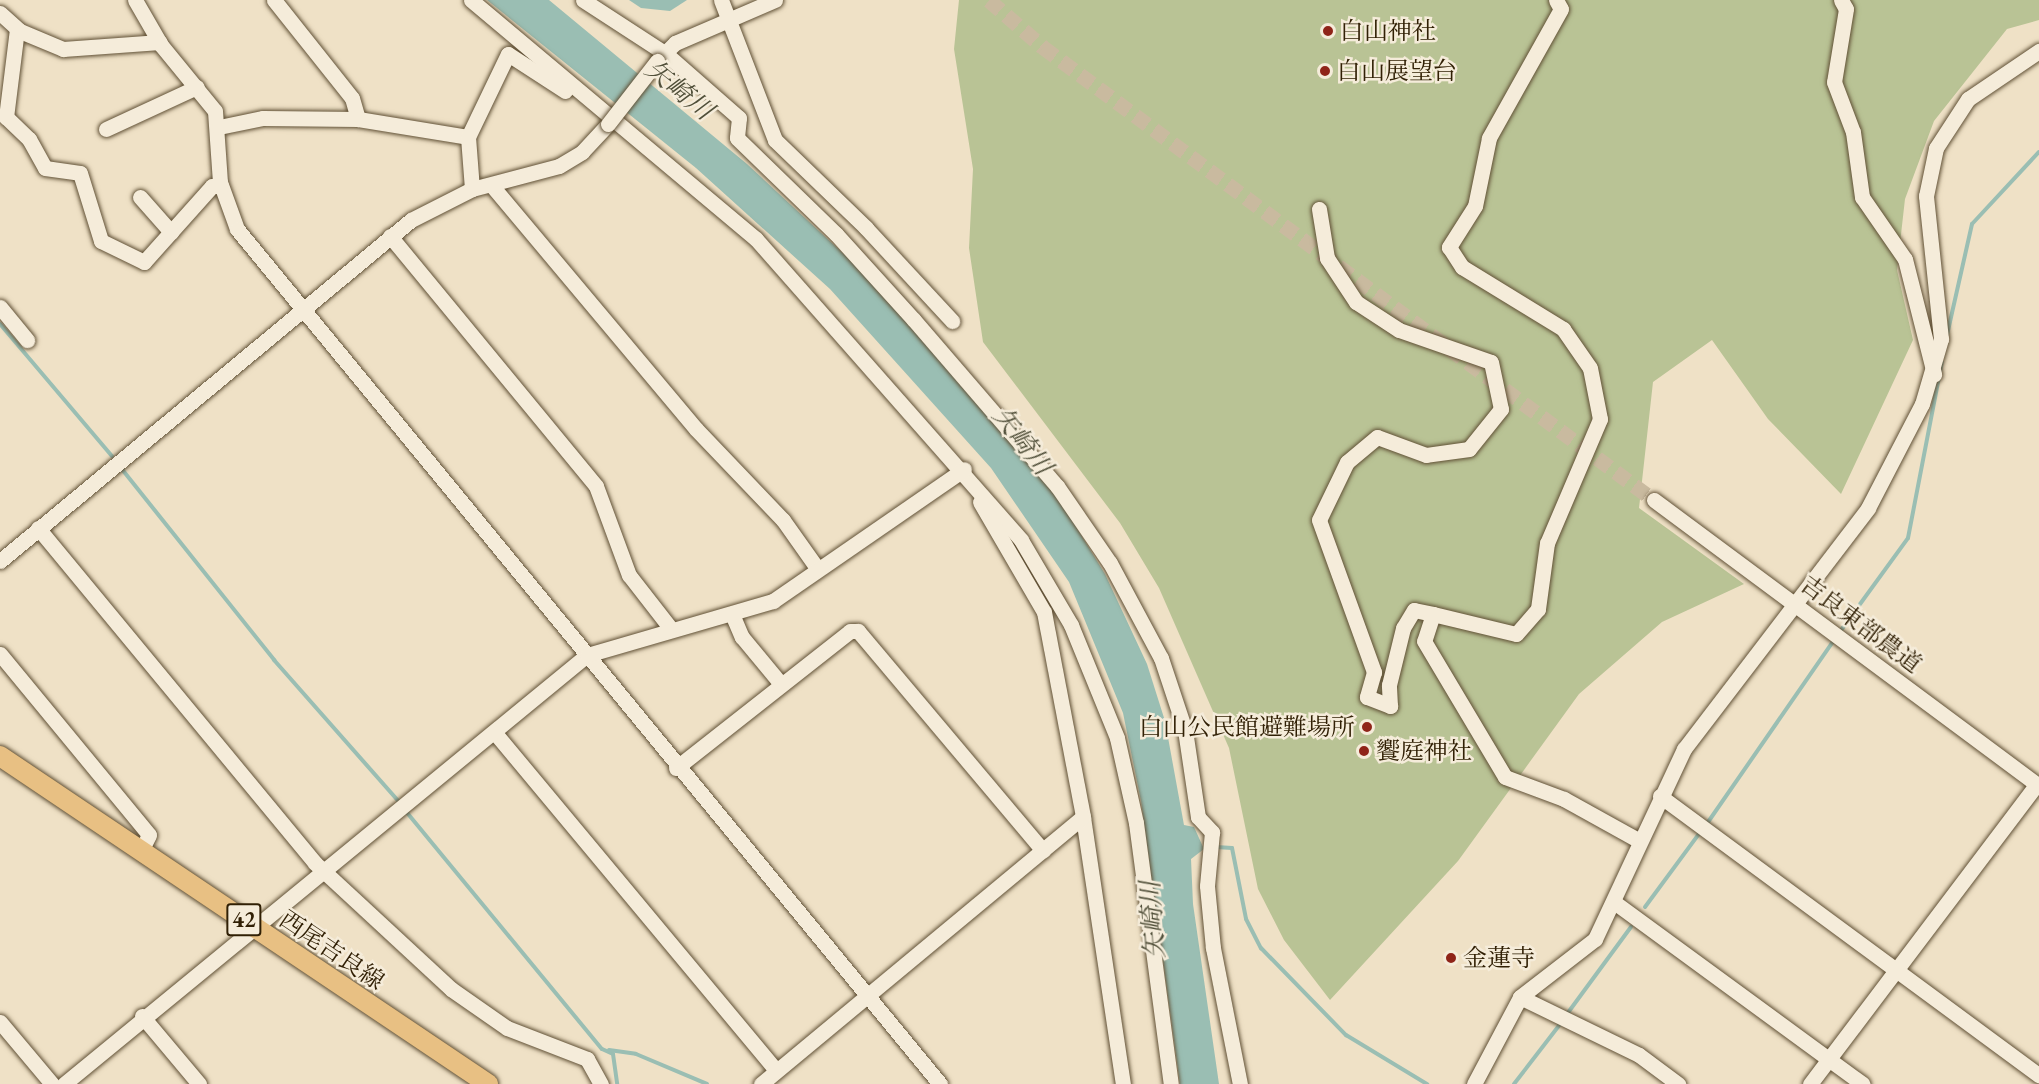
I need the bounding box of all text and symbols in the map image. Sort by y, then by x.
place label: 白山神社 [1340,17,1436,45]
marker: 白山神社 [1321,24,1335,38]
water label: 矢崎川 [639,53,719,127]
place label: 白山展望台 [1337,57,1457,85]
marker: 白山展望台 [1318,64,1332,78]
water label: 矢崎川 [986,401,1058,481]
street label: 吉良東部農道 [1795,569,1927,679]
place label: 白山公民館避難場所 [1139,713,1355,741]
marker: 白山公民館避難場所 [1360,720,1374,734]
place label: 饗庭神社 [1376,737,1472,765]
marker: 饗庭神社 [1357,744,1371,758]
water label: 矢崎川 [1135,880,1171,960]
road number: 42 [226,901,262,939]
street label: 西尾吉良線 [274,905,390,995]
place label: 金蓮寺 [1463,944,1535,972]
marker: 金蓮寺 [1444,951,1458,965]

